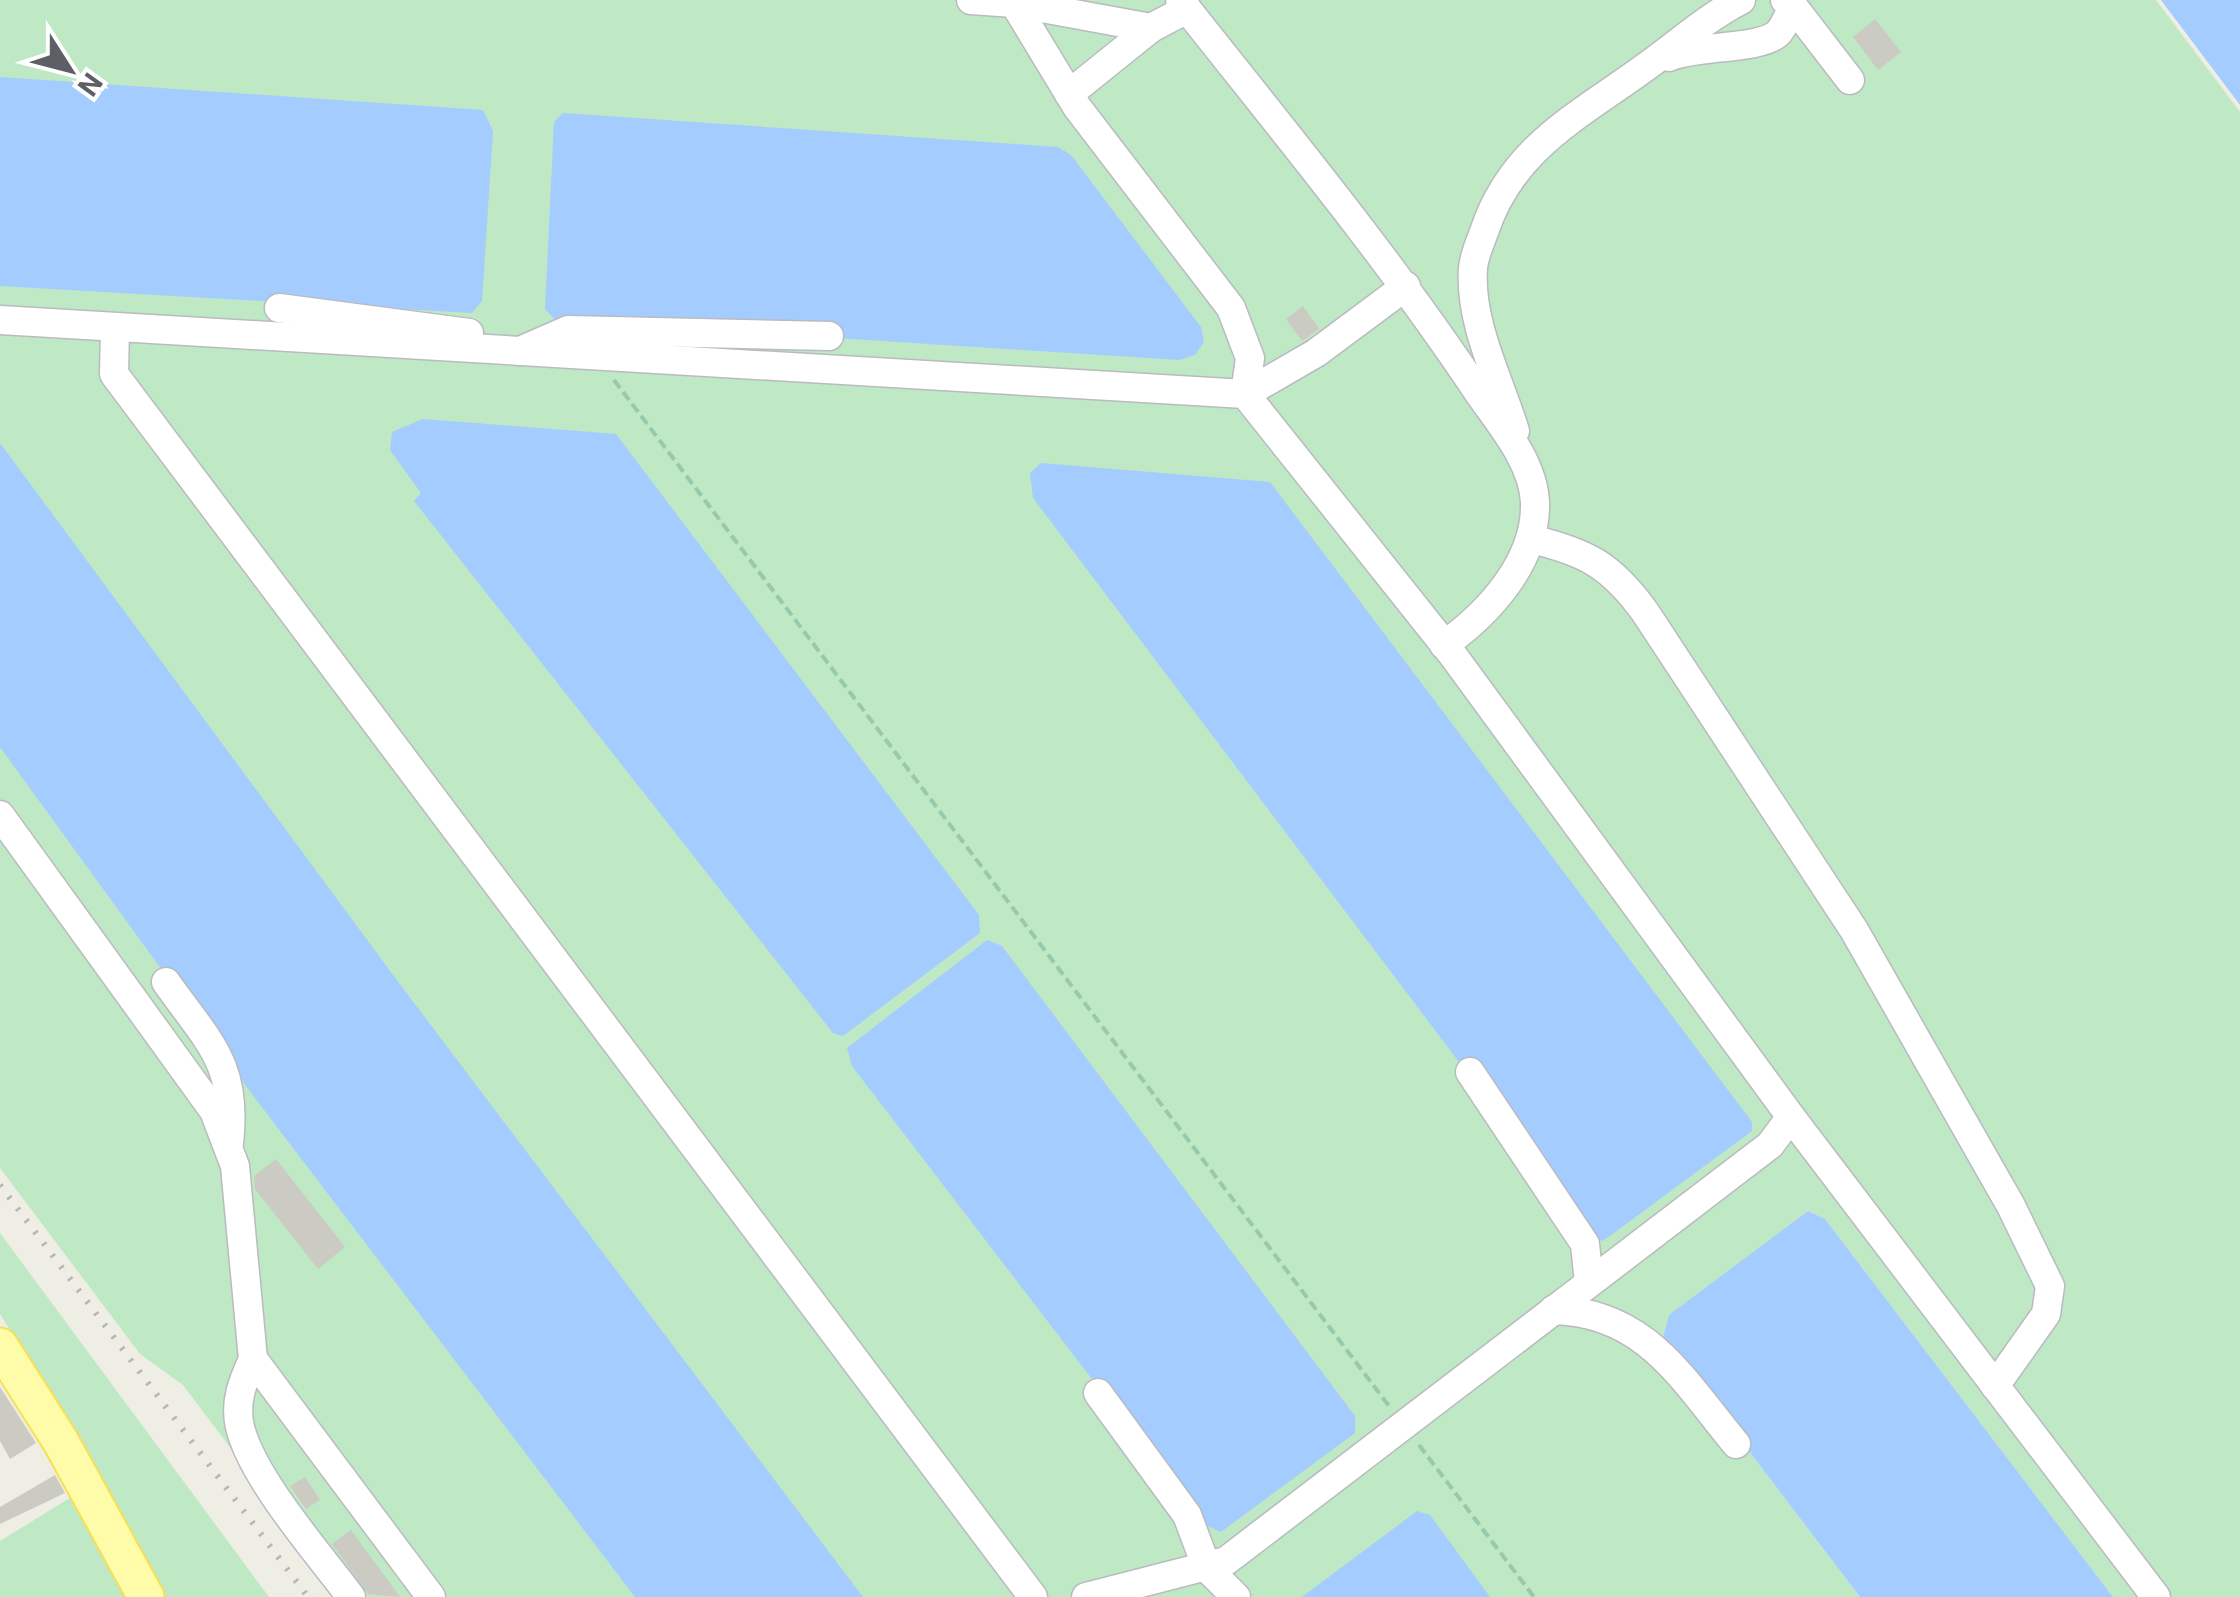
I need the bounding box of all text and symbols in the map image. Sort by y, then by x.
north arrow [20,20,120,120]
text: N [71,67,109,102]

